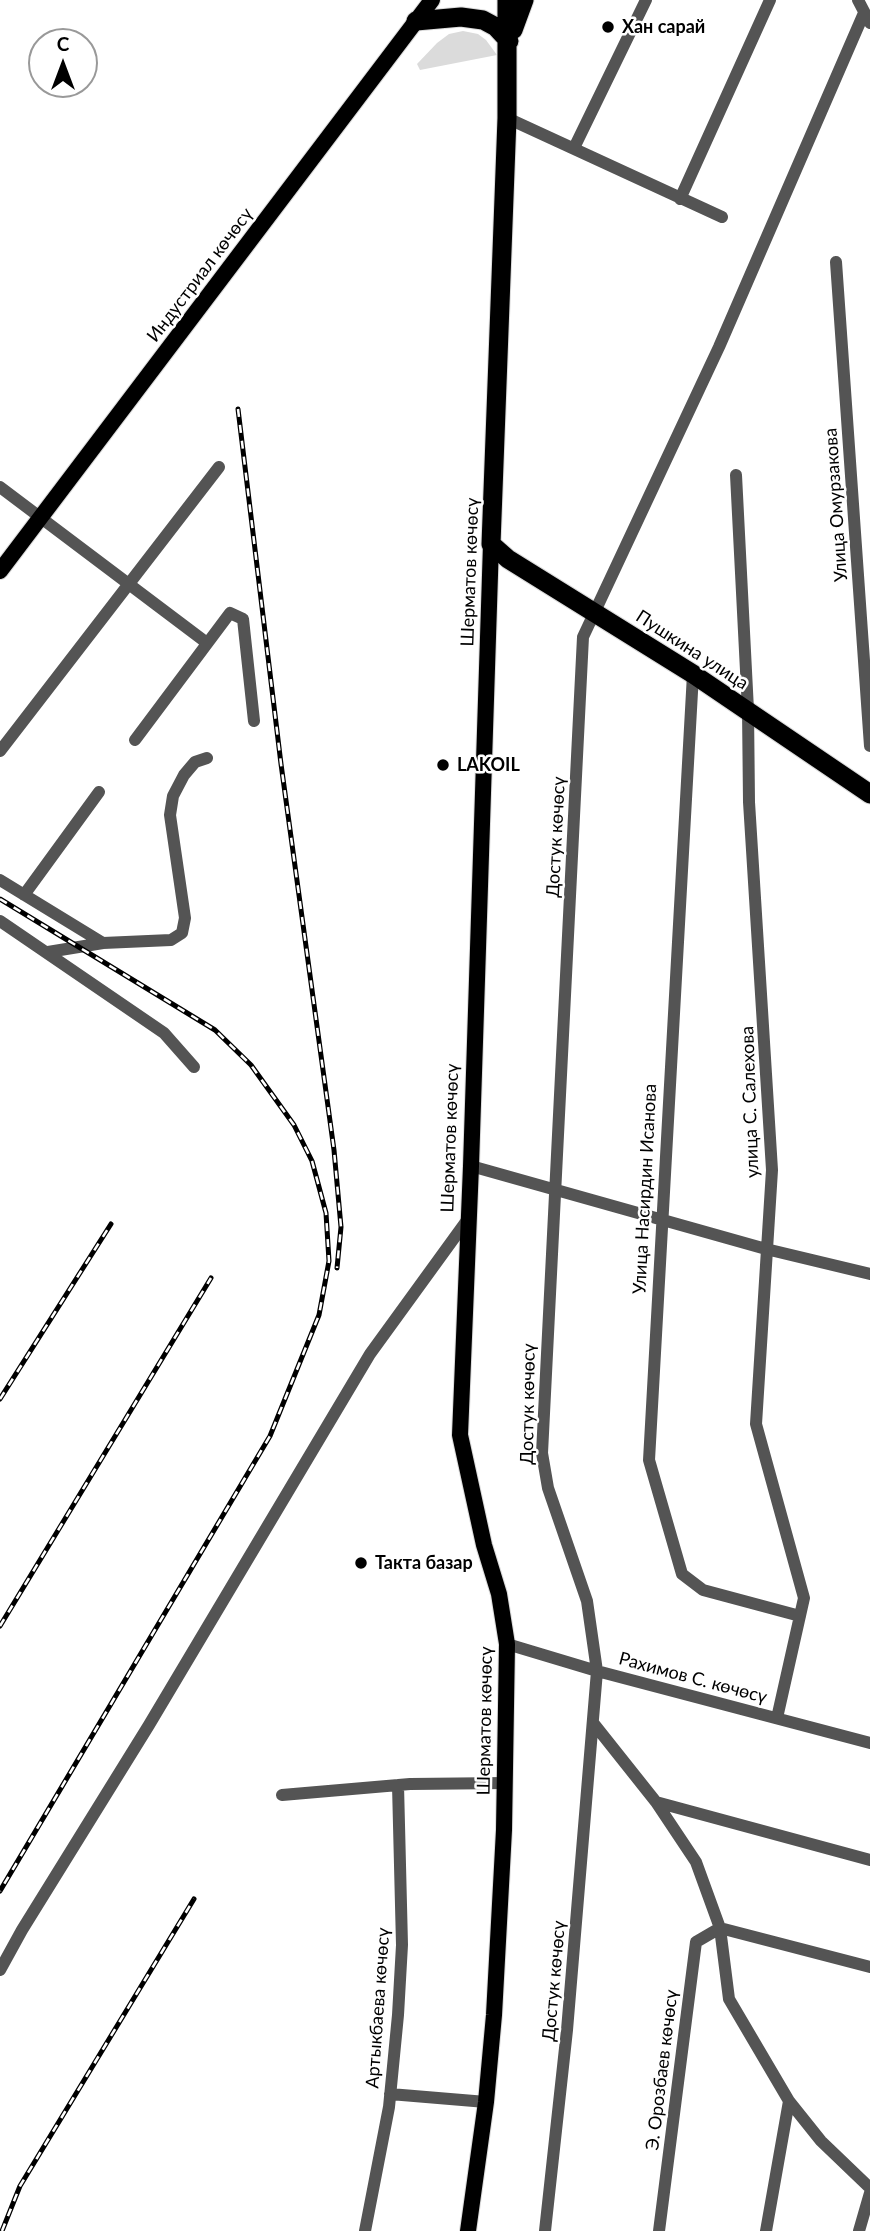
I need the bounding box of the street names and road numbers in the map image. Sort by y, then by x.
street label: Индустриал көчөсү [143,204,257,346]
street label: Улица Омурзакова [820,427,852,583]
street label: Шерматов көчөсү [457,497,483,647]
street label: Пушкина улица [632,606,752,694]
street label: Достук көчөсү [542,776,570,898]
street label: улица С. Салехова [737,1026,763,1178]
street label: Шерматов көчөсү [437,1063,463,1213]
street label: Улица Насирдин Исанова [629,1083,661,1295]
street label: Достук көчөсү [516,1343,540,1465]
street label: Шерматов көчөсү [473,1646,497,1796]
street label: Рахимов С. көчөсү [617,1648,769,1708]
street label: Достук көчөсү [538,1920,570,2042]
street label: Артыкбаева көчөсү [362,1927,394,2089]
street label: Э. Орозбаев көчөсү [641,1988,683,2152]

